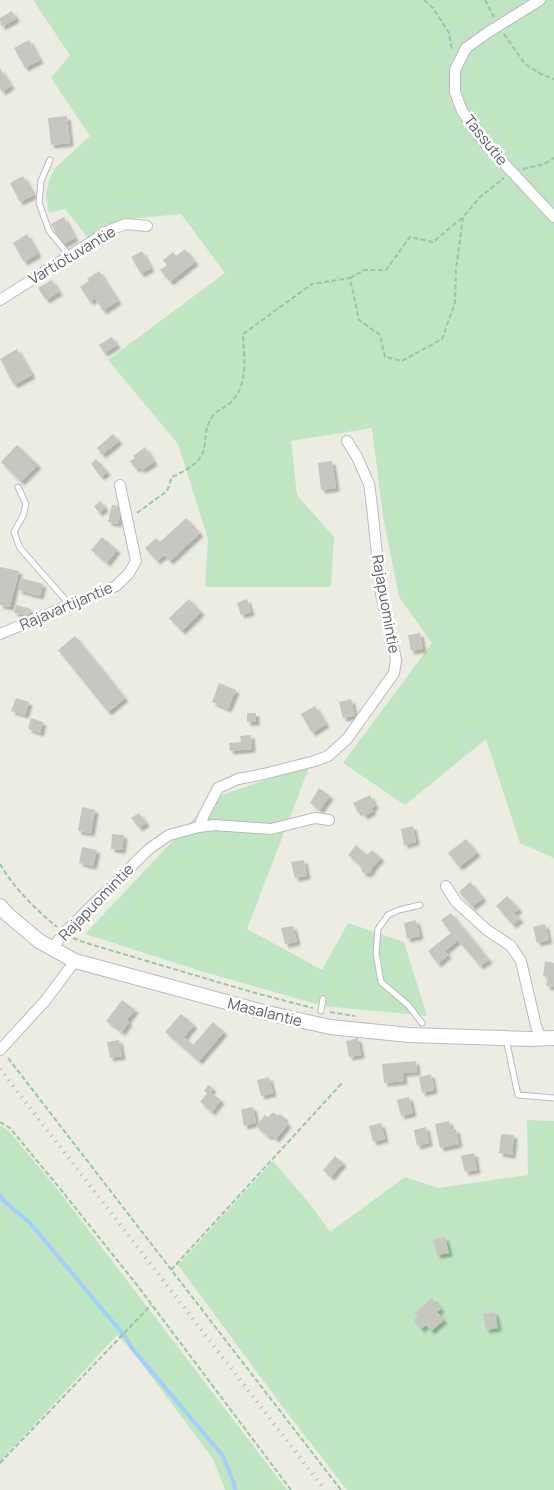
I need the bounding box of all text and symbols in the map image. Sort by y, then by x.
street label: Tassutie [459,110,513,170]
street label: Vartiotuvantie [25,221,120,289]
street label: Rajapuomintie [367,553,405,655]
street label: Rajavartijantie [16,577,116,635]
street label: Rajapuomintie [54,859,138,945]
street label: Masalantie [226,993,305,1031]

